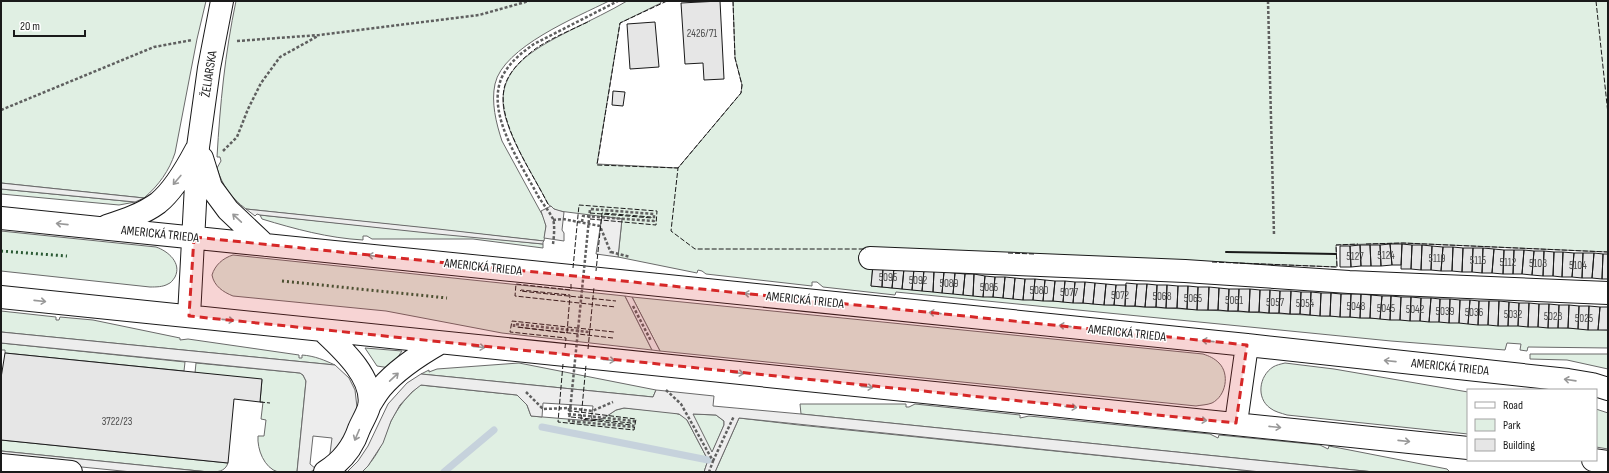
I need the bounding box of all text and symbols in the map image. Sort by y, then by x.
scale bar [14,12,85,38]
text: 20 m [20,19,40,34]
house number: 2426/71 [687,27,717,40]
street label: ŽELIARSKA [197,49,221,98]
one-way arrow [173,175,182,186]
one-way arrow [232,214,242,223]
one-way arrow [56,220,69,228]
street label: AMERICKÁ TRIEDA [119,222,200,246]
house number: 5124 [1377,249,1395,262]
house number: 5127 [1346,250,1364,263]
one-way arrow [368,252,381,260]
house number: 5119 [1429,252,1446,265]
house number: 5115 [1470,254,1486,267]
street label: AMERICKÁ TRIEDA [442,255,523,279]
house number: 5112 [1500,256,1517,269]
house number: 5108 [1529,257,1547,270]
house number: 5104 [1569,259,1587,272]
house number: 5095 [879,271,897,284]
house number: 5092 [909,274,928,287]
house number: 5089 [939,277,959,290]
house number: 5085 [980,281,998,294]
house number: 5080 [1029,284,1049,297]
house number: 5077 [1060,286,1079,299]
street label: AMERICKÁ TRIEDA [764,288,845,312]
house number: 5072 [1111,289,1130,302]
house number: 5068 [1153,290,1172,303]
one-way arrow [744,291,757,298]
house number: 5065 [1184,292,1202,305]
house number: 5061 [1225,294,1243,307]
house number: 5057 [1266,296,1285,309]
house number: 5054 [1296,297,1315,310]
one-way arrow [33,298,46,305]
house number: 5048 [1347,300,1366,313]
house number: 5045 [1377,302,1395,315]
house number: 5042 [1406,303,1425,316]
house number: 5039 [1436,305,1455,318]
house number: 5036 [1465,306,1484,319]
house number: 5032 [1504,308,1523,321]
one-way arrow [929,309,942,317]
house number: 5028 [1544,310,1563,323]
house number: 5025 [1575,312,1593,325]
one-way arrow [221,317,234,324]
street label: AMERICKÁ TRIEDA [1086,321,1167,345]
one-way arrow [1059,323,1072,330]
one-way arrow [1202,337,1215,345]
one-way arrow [472,343,485,351]
street label: AMERICKÁ TRIEDA [1409,355,1490,379]
one-way arrow [602,356,615,364]
one-way arrow [1384,357,1397,364]
one-way arrow [731,370,744,377]
one-way arrow [389,372,399,381]
one-way arrow [1564,376,1577,384]
one-way arrow [860,383,873,390]
legend [1467,389,1597,461]
text: Road [1503,398,1523,413]
one-way arrow [1064,403,1077,411]
house number: 3722/23 [102,415,133,428]
one-way arrow [1194,416,1207,423]
text: Park [1503,418,1521,433]
one-way arrow [1268,423,1281,431]
one-way arrow [353,429,360,441]
one-way arrow [1397,437,1410,445]
text: Building [1503,438,1535,453]

